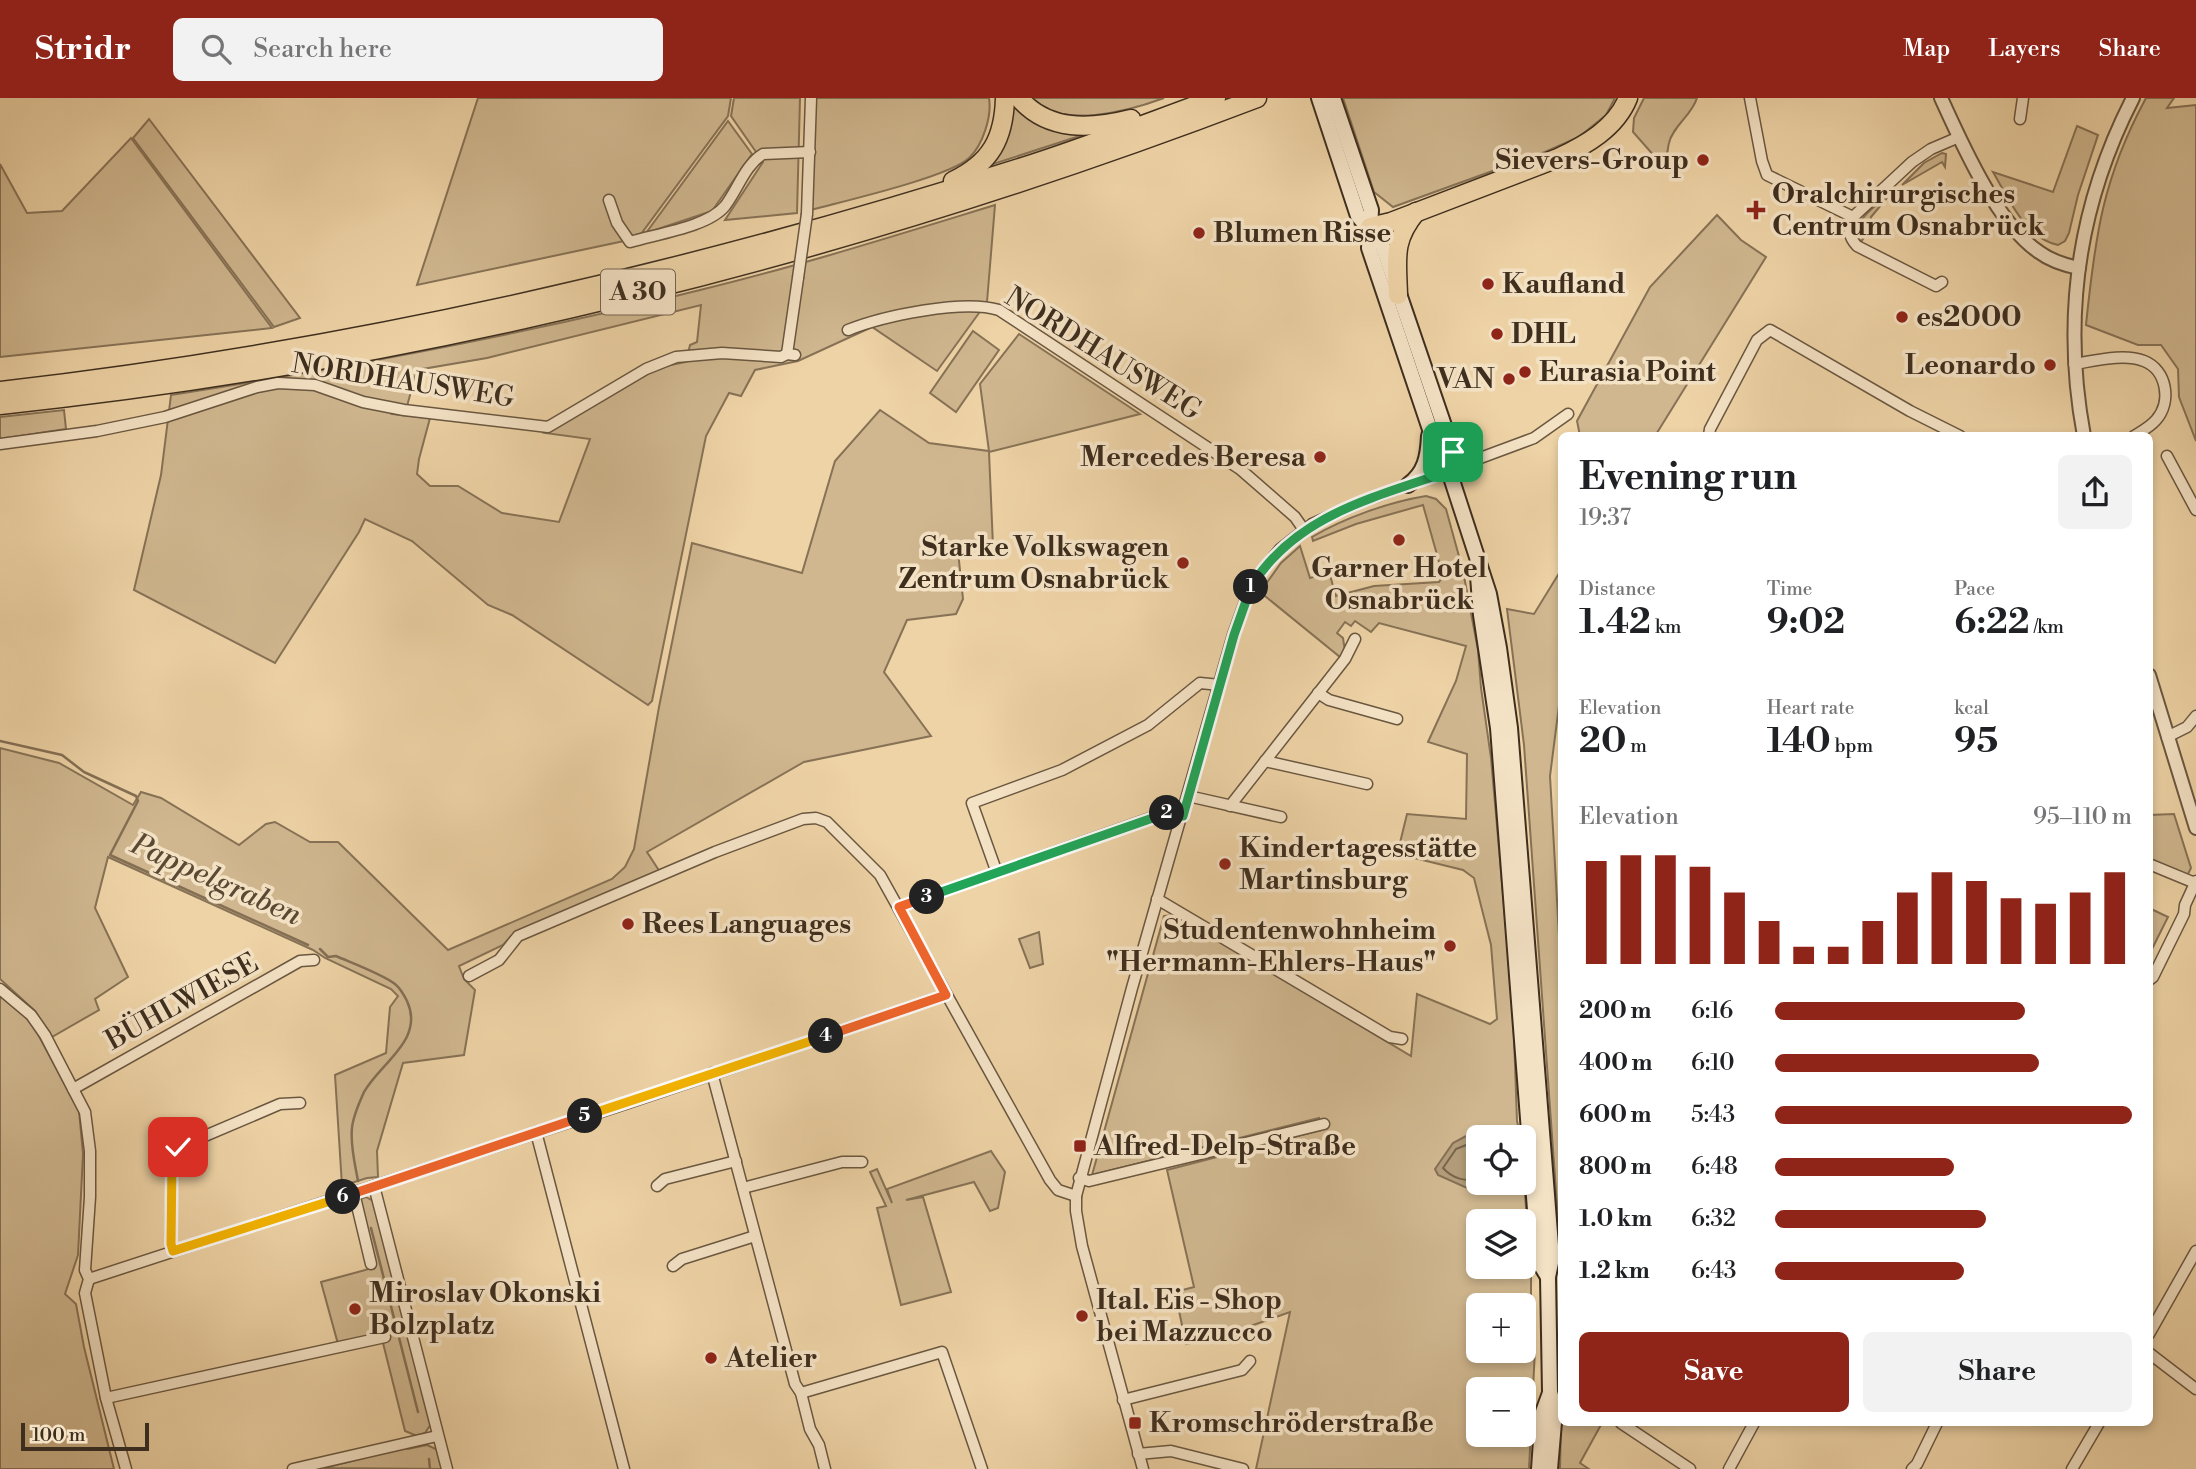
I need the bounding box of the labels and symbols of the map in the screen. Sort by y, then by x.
place label: Sievers-Group [1495,143,1689,178]
marker: Sievers-Group [1695,152,1711,168]
place label: Oralchirurgisches Centrum Osnabrück [1772,177,2045,244]
marker: Oralchirurgisches Centrum Osnabrück [1746,200,1766,220]
place label: Blumen Risse [1213,216,1391,251]
marker: Blumen Risse [1191,225,1207,241]
place label: Kaufland [1502,267,1626,302]
road number: A 30 [601,270,675,314]
marker: Kaufland [1480,276,1496,292]
street label: NORDHAUSWEG [998,280,1208,429]
place label: es2000 [1916,300,2022,335]
marker: es2000 [1894,309,1910,325]
place label: DHL [1511,317,1576,352]
marker: DHL [1489,326,1505,342]
street label: NORDHAUSWEG [289,346,517,416]
place label: Leonardo [1905,348,2036,383]
place label: Eurasia Point [1539,355,1717,390]
marker: Leonardo [2042,357,2058,373]
place label: VAN [1436,362,1495,397]
marker: Eurasia Point [1517,364,1533,380]
marker: VAN [1501,371,1517,387]
pin [1423,422,1483,482]
place label: Mercedes Beresa [1080,440,1307,475]
marker: Mercedes Beresa [1312,449,1328,465]
place label: Starke Volkswagen Zentrum Osnabrück [899,530,1170,597]
marker: Garner Hotel Osnabrück [1391,532,1407,548]
place label: Garner Hotel Osnabrück [1311,551,1487,618]
marker: Starke Volkswagen Zentrum Osnabrück [1175,555,1191,571]
pin: 1 [1234,570,1268,604]
pin: 2 [1150,796,1184,830]
water label: Pappelgraben [124,825,307,935]
place label: Kindertagesstätte Martinsburg [1239,831,1477,898]
marker: Kindertagesstätte Martinsburg [1217,856,1233,872]
pin: 3 [909,880,944,914]
place label: Rees Languages [642,907,851,942]
place label: Studentenwohnheim "Hermann-Ehlers-Haus" [1106,913,1437,980]
marker: Rees Languages [620,916,636,932]
marker: Studentenwohnheim "Hermann-Ehlers-Haus" [1442,938,1458,954]
street label: BÜHLWIESE [98,945,264,1059]
pin: 4 [808,1018,844,1054]
pin: 5 [568,1098,602,1134]
pin [148,1117,208,1177]
place label: Alfred-Delp-Straße [1093,1129,1356,1164]
marker: Alfred-Delp-Straße [1072,1138,1088,1154]
pin: 6 [326,1180,360,1214]
place label: Miroslav Okonski Bolzplatz [369,1276,601,1343]
place label: Ital. Eis - Shop bei Mazzucco [1096,1283,1282,1350]
marker: Miroslav Okonski Bolzplatz [347,1301,363,1317]
marker: Ital. Eis - Shop bei Mazzucco [1074,1308,1090,1324]
place label: Atelier [724,1341,817,1376]
marker: Atelier [703,1350,719,1366]
place label: Kromschröderstraße [1149,1406,1434,1441]
marker: Kromschröderstraße [1127,1415,1143,1431]
scale bar [21,1420,149,1452]

